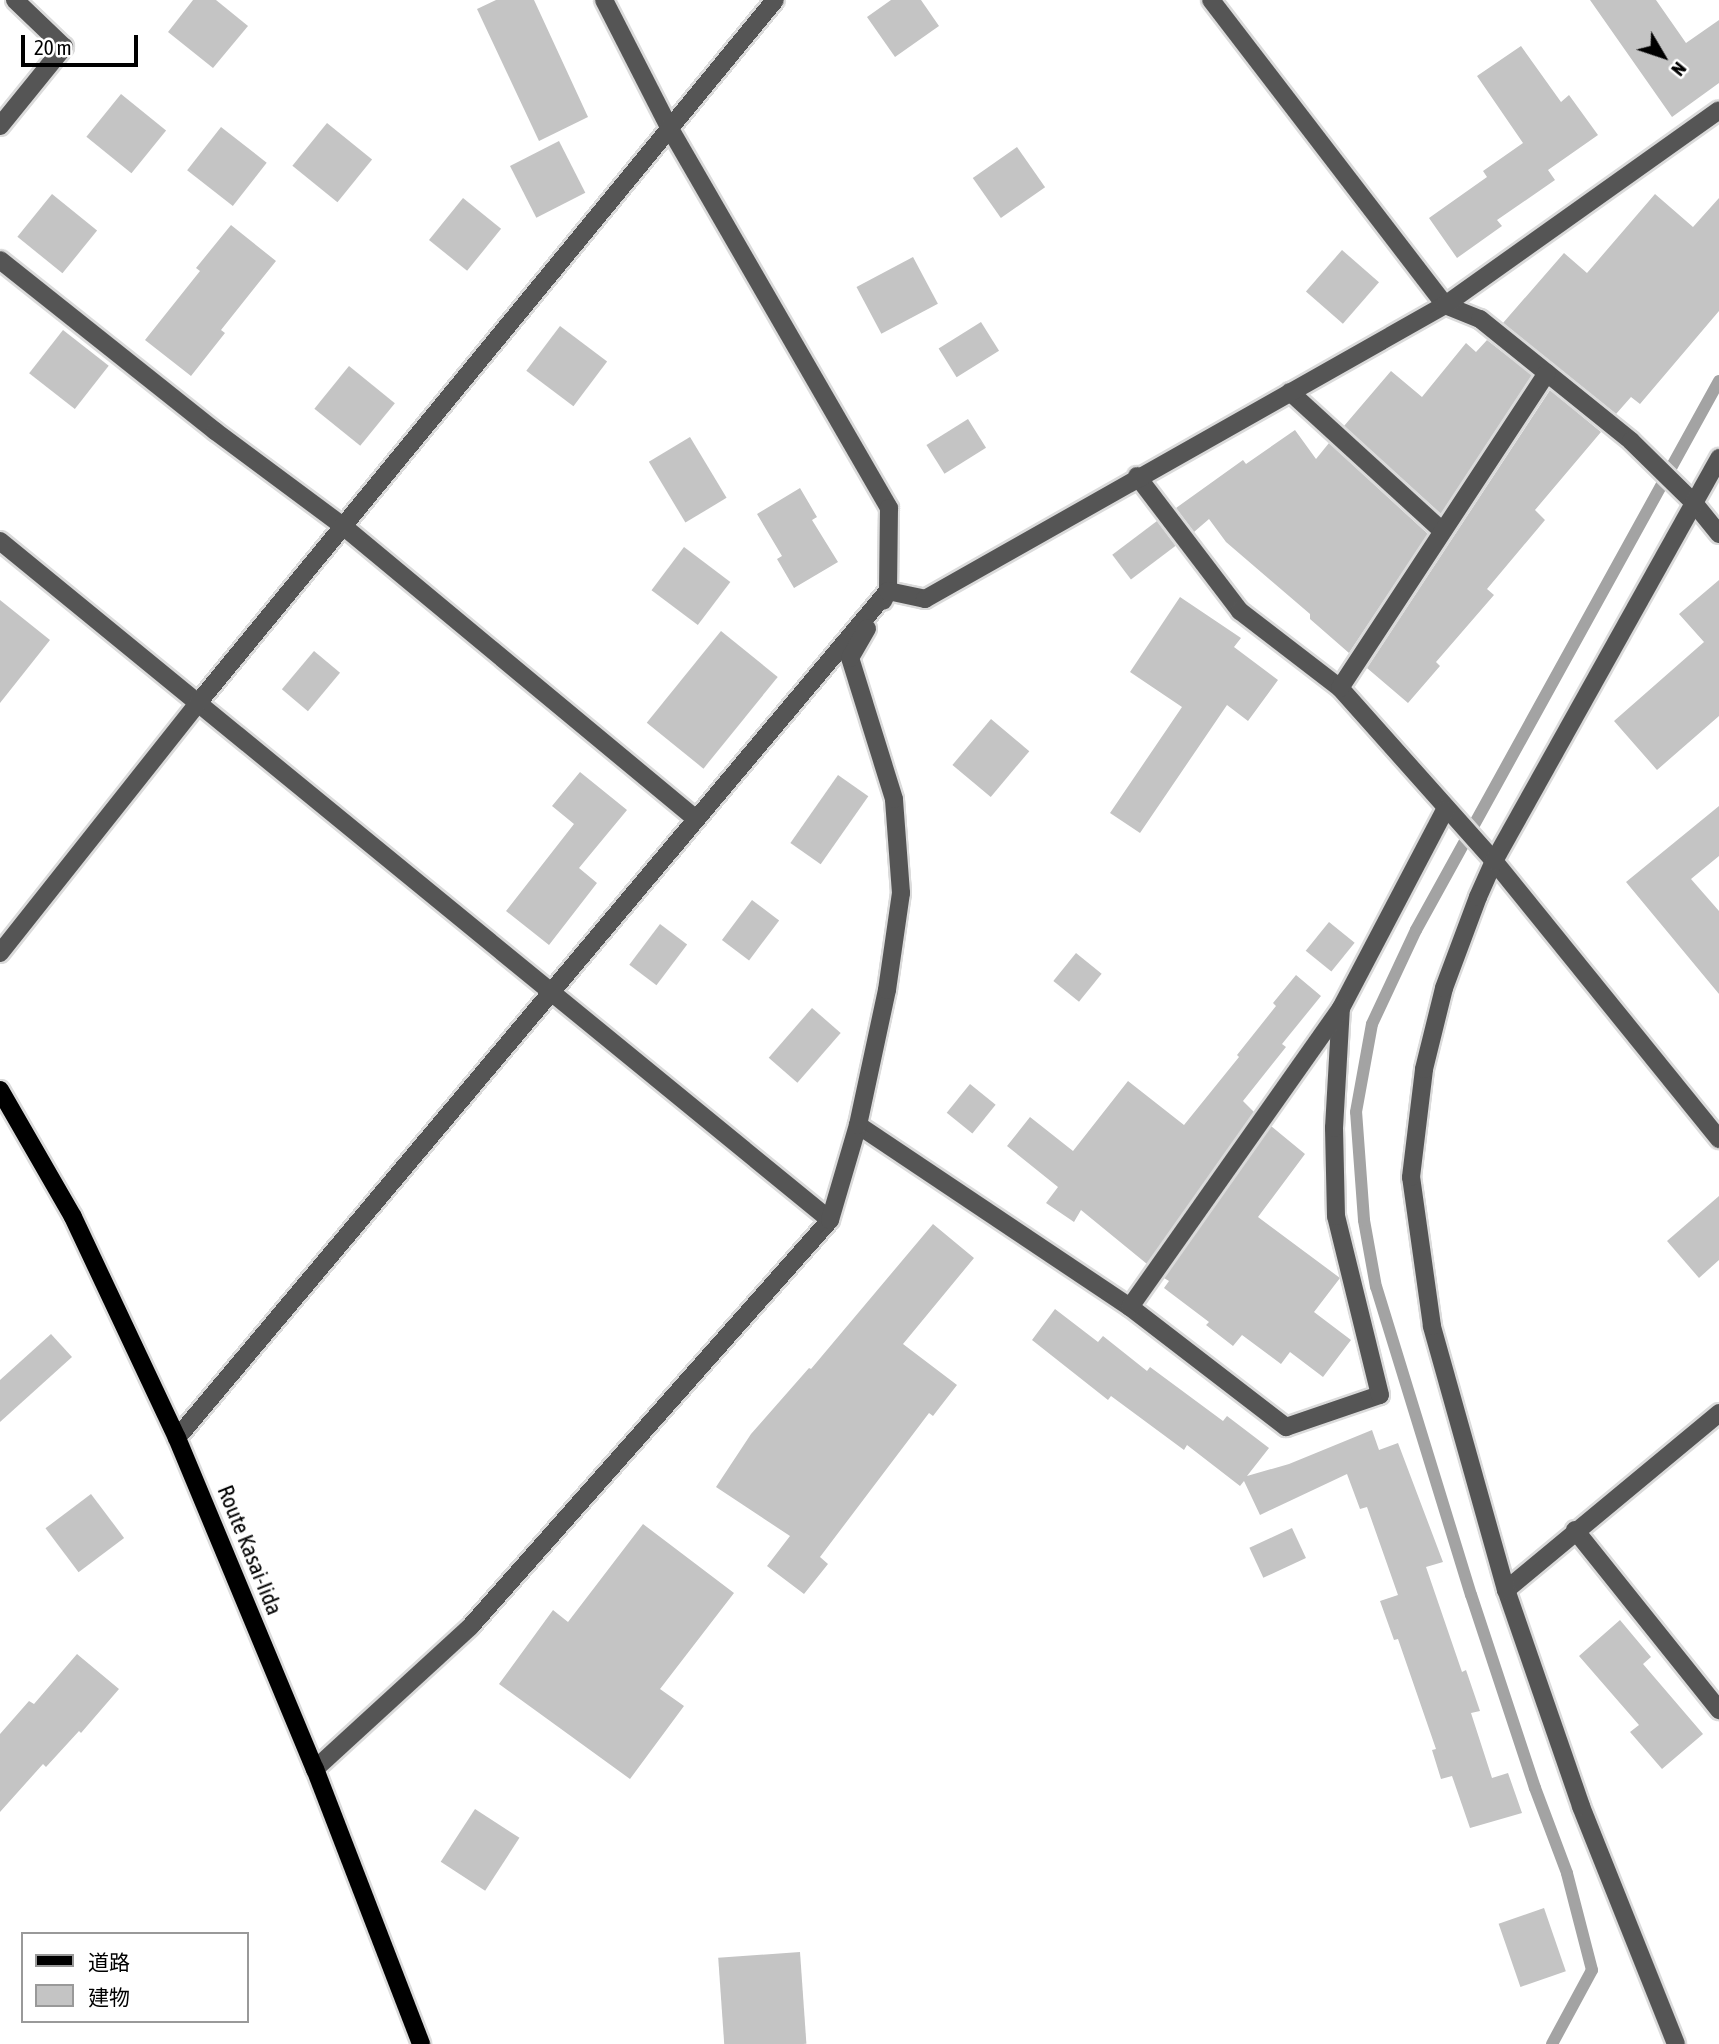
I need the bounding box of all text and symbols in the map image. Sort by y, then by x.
scale bar [24,21,142,65]
north arrow [1628,21,1698,91]
text: 20 m [34,35,72,59]
text: N [1667,58,1691,80]
street label: Route Kasai-Iida [211,1481,289,1619]
legend [21,1932,248,2023]
text: 道路 [88,1950,130,1974]
text: 建物 [88,1985,130,2009]

